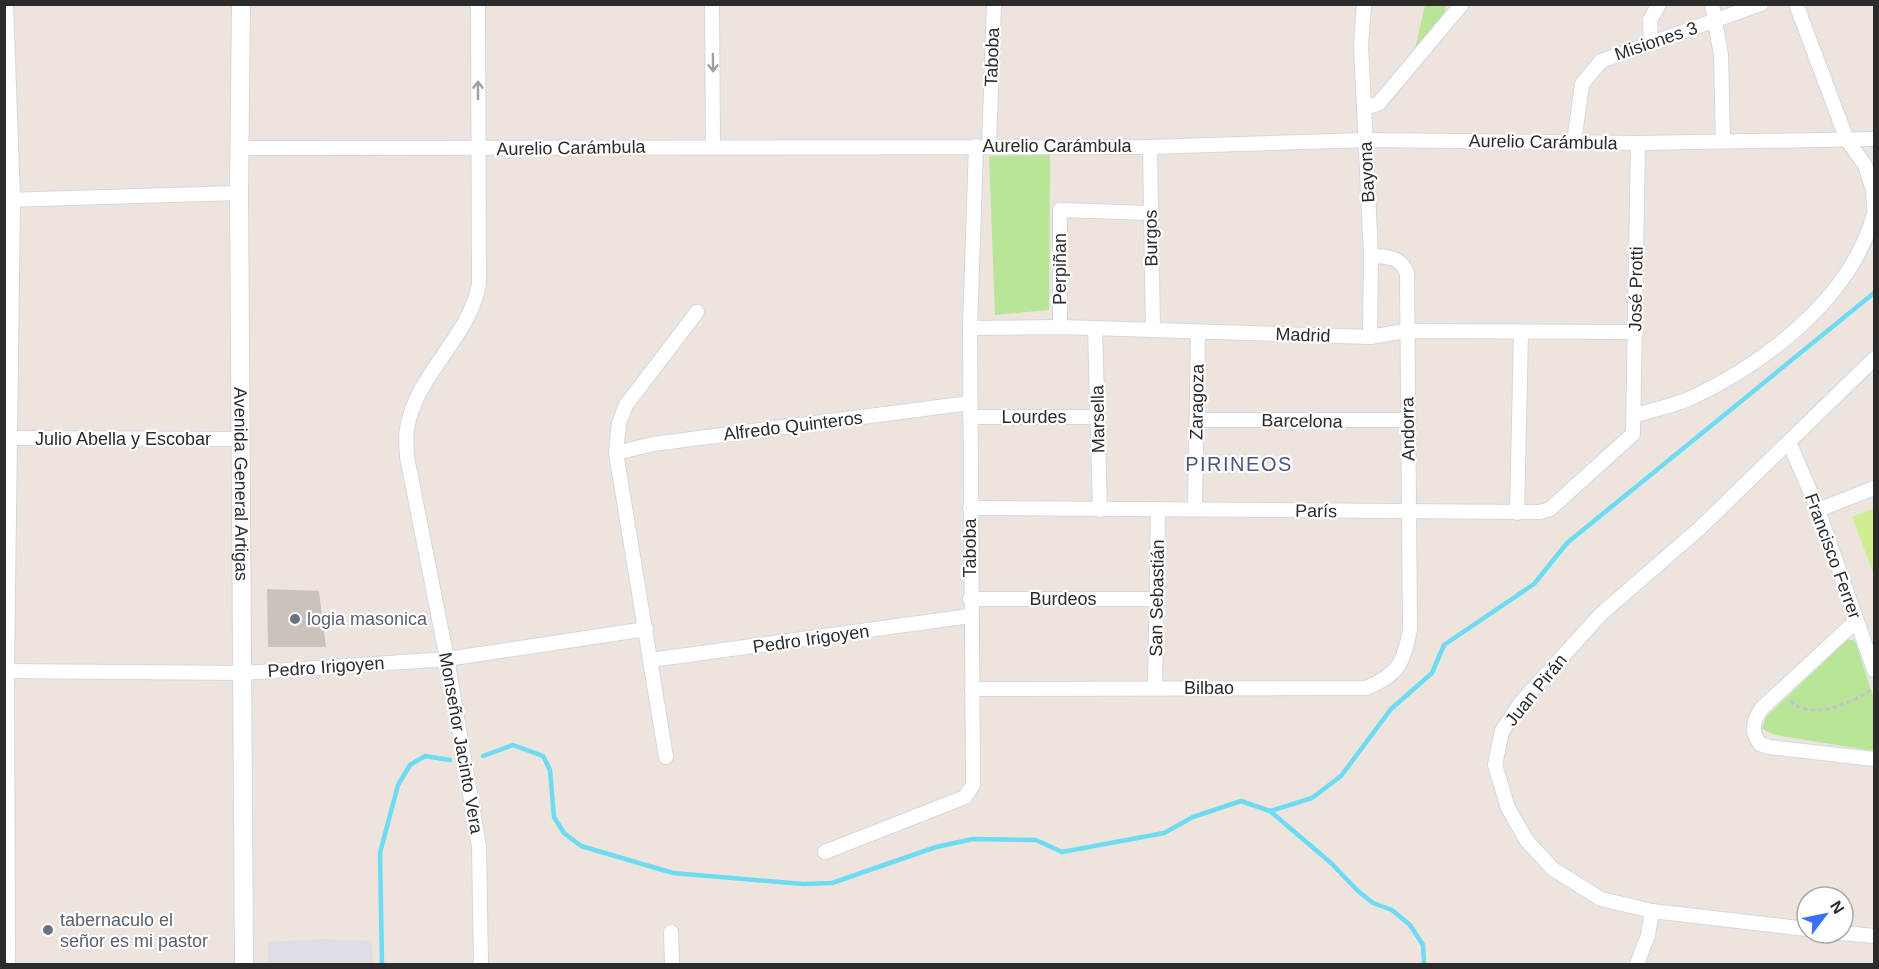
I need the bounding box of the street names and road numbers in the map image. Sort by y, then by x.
street label: Misiones 3 [1612,18,1700,64]
street label: Taboba [981,26,1003,87]
street label: Aurelio Carámbula [1468,131,1619,153]
street label: Aurelio Carámbula [982,136,1133,156]
street label: Aurelio Carámbula [496,137,647,159]
street label: Bayona [1355,140,1379,203]
street label: Burgos [1141,209,1161,267]
street label: Perpiñan [1050,233,1070,305]
street label: José Protti [1625,246,1647,332]
street label: Madrid [1275,324,1331,346]
street label: Zaragoza [1186,363,1208,440]
street label: Marsella [1087,384,1109,453]
street label: Avenida General Artigas [230,387,252,581]
street label: Andorra [1397,396,1419,461]
street label: Lourdes [1001,407,1067,427]
street label: Alfredo Quinteros [722,408,864,444]
street label: Barcelona [1261,410,1344,432]
street label: Julio Abella y Escobar [35,429,211,449]
street label: Francisco Ferrer [1801,491,1865,621]
street label: París [1295,501,1337,521]
street label: Taboba [960,517,980,578]
street label: San Sebastián [1146,539,1168,657]
street label: Burdeos [1029,589,1097,609]
street label: Pedro Irigoyen [752,621,870,657]
street label: Juan Pirán [1501,650,1571,730]
street label: Monseñor Jacinto Vera [435,651,487,836]
street label: Pedro Irigoyen [267,653,385,681]
street label: Bilbao [1184,678,1234,698]

